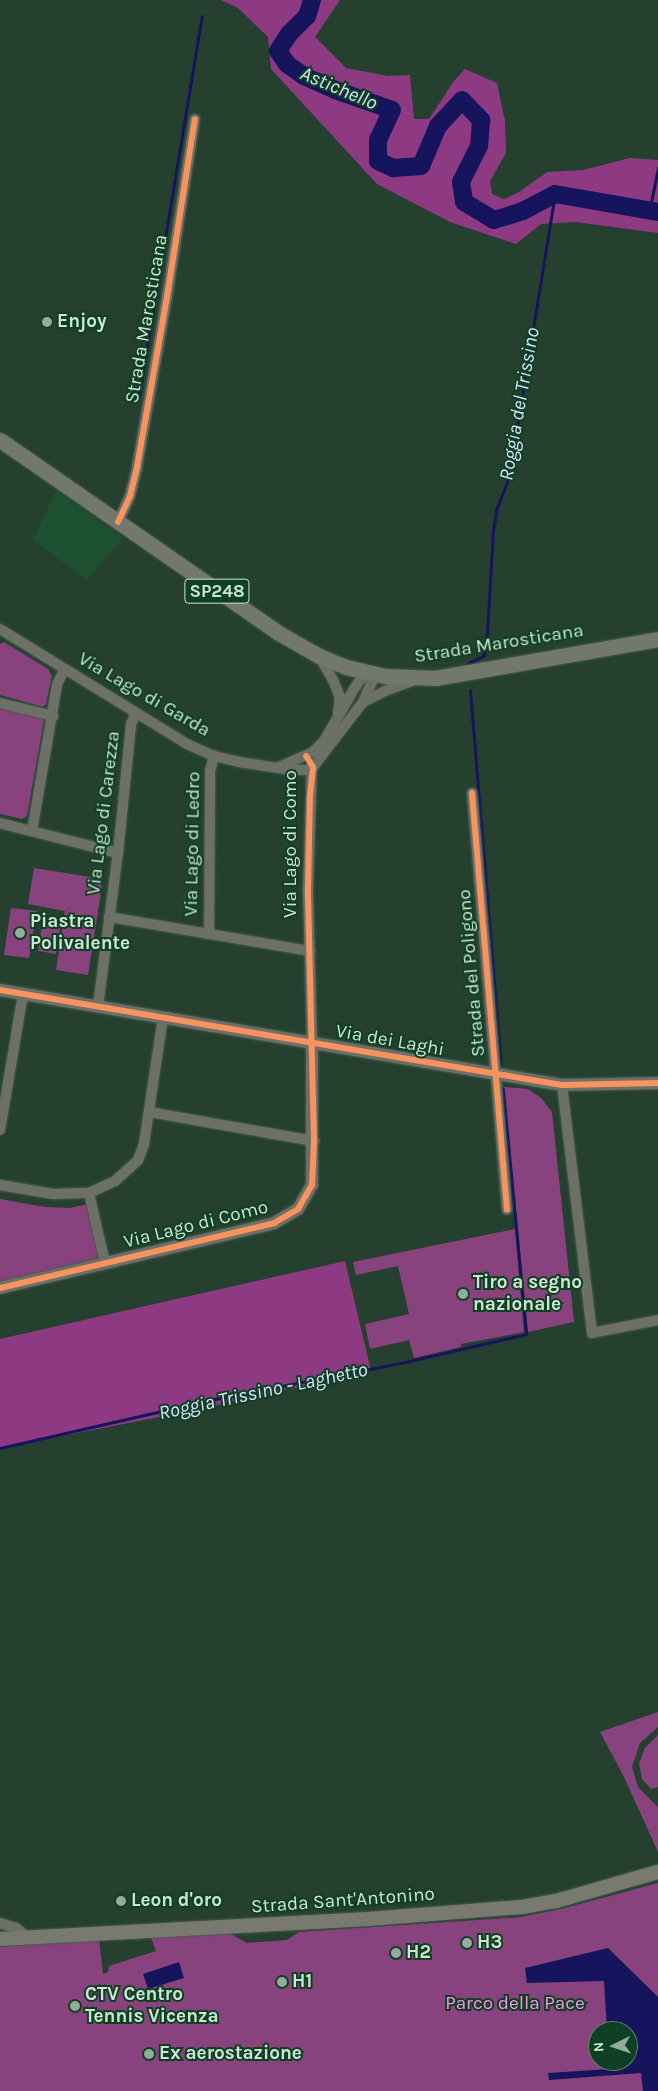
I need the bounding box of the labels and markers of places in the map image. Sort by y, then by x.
place label: Enjoy [57,311,107,333]
marker: Enjoy [41,316,53,328]
place label: Piastra Polivalente [30,911,130,955]
marker: Piastra Polivalente [14,927,26,939]
place label: Tiro a segno nazionale [473,1272,582,1316]
marker: Tiro a segno nazionale [457,1288,469,1300]
place label: Leon d'oro [131,1890,222,1912]
marker: Leon d'oro [115,1895,127,1907]
place label: H3 [477,1932,502,1954]
marker: H3 [461,1937,473,1949]
place label: H2 [406,1942,431,1964]
marker: H2 [390,1947,402,1959]
place label: H1 [292,1971,312,1993]
marker: H1 [276,1976,288,1988]
place label: CTV Centro Tennis Vicenza [85,1984,218,2028]
marker: CTV Centro Tennis Vicenza [69,2000,81,2012]
place label: Ex aerostazione [159,2043,302,2065]
marker: Ex aerostazione [143,2048,155,2060]

